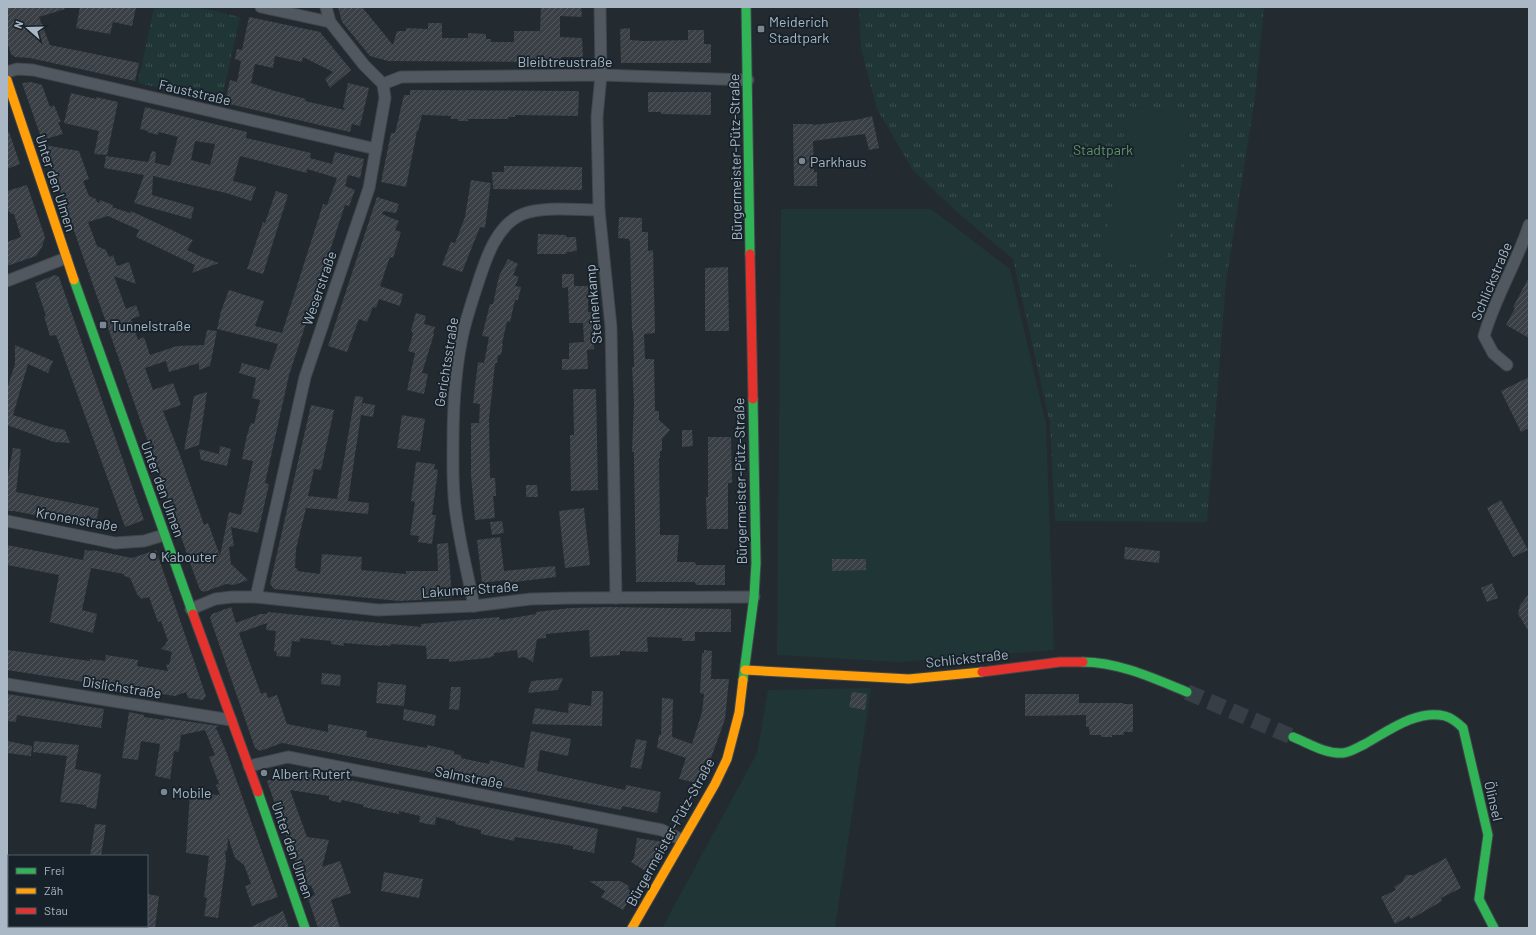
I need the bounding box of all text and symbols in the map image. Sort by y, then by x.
north arrow [8,8,48,48]
place label: Meiderich Stadtpark [769,13,829,46]
text: N [11,19,25,30]
marker: Meiderich Stadtpark [756,24,766,34]
street label: Bleibtreustraße [517,53,613,70]
street label: Bürgermeister-Pütz-Straße [725,74,745,240]
street label: Fauststraße [157,75,233,109]
street label: Unter den Ulmen [32,132,80,234]
park label: Stadtpark [1073,141,1133,158]
place label: Parkhaus [810,153,867,170]
marker: Parkhaus [797,156,807,166]
street label: Schlickstraße [1467,239,1515,323]
street label: Weserstraße [298,249,340,327]
street label: Steinenkamp [581,263,605,345]
street label: Gerichtsstraße [431,316,461,408]
place label: Tunnelstraße [111,317,191,334]
marker: Tunnelstraße [98,320,108,330]
street label: Bürgermeister-Pütz-Straße [730,398,750,564]
street label: Unter den Ulmen [138,439,188,539]
street label: Kronenstraße [35,503,119,535]
place label: Kabouter [161,548,217,565]
marker: Kabouter [148,551,158,561]
street label: Lakumer Straße [421,577,519,601]
street label: Schlickstraße [925,645,1009,671]
street label: Dislichstraße [81,672,163,702]
street label: Bürgermeister-Pütz-Straße [622,755,718,909]
street label: Salmstraße [433,762,505,792]
place label: Albert Rutert [272,765,351,782]
marker: Albert Rutert [259,768,269,778]
street label: Ölinsel [1481,779,1507,823]
place label: Mobile [172,784,212,801]
marker: Mobile [159,787,169,797]
street label: Unter den Ulmen [269,799,317,901]
legend [8,855,148,927]
text: Frei [44,863,64,877]
text: Zäh [44,883,63,897]
text: Stau [44,903,68,917]

